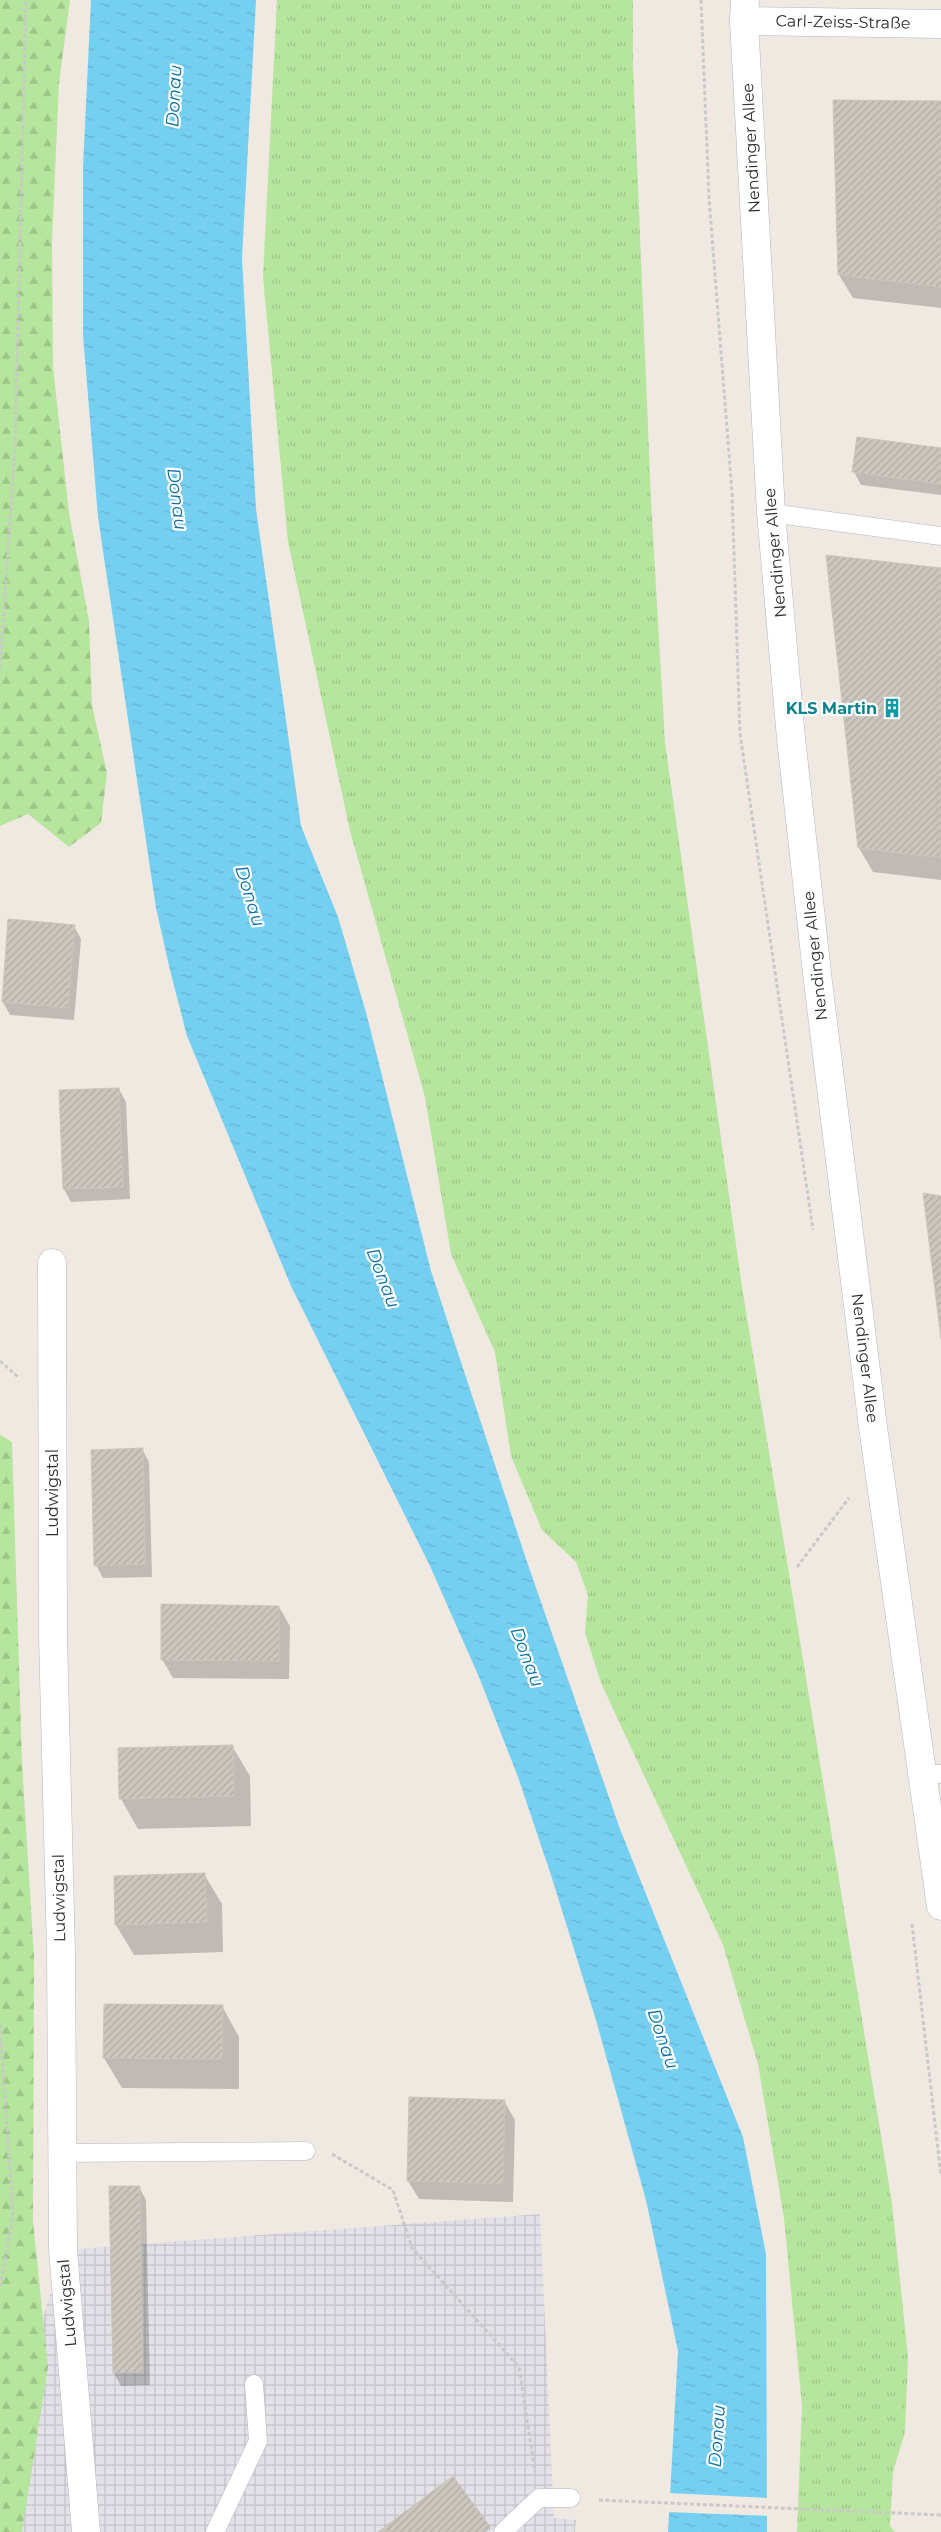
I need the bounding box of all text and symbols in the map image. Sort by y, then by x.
street label: Carl-Zeiss-Straße [775,11,911,33]
water label: Donau [161,64,187,128]
street label: Nendinger Allee [738,83,764,213]
water label: Donau [162,467,192,531]
street label: Nendinger Allee [760,487,790,619]
building icon: KLS Martin [881,697,903,719]
place label: KLS Martin [786,699,877,718]
water label: Donau [230,863,270,929]
street label: Nendinger Allee [799,890,831,1022]
water label: Donau [362,1245,404,1311]
street label: Nendinger Allee [848,1292,882,1424]
street label: Ludwigstal [43,1449,62,1537]
water label: Donau [506,1624,548,1690]
street label: Ludwigstal [49,1854,69,1942]
water label: Donau [642,2006,684,2072]
street label: Ludwigstal [54,2258,80,2348]
water label: Donau [704,2404,730,2468]

